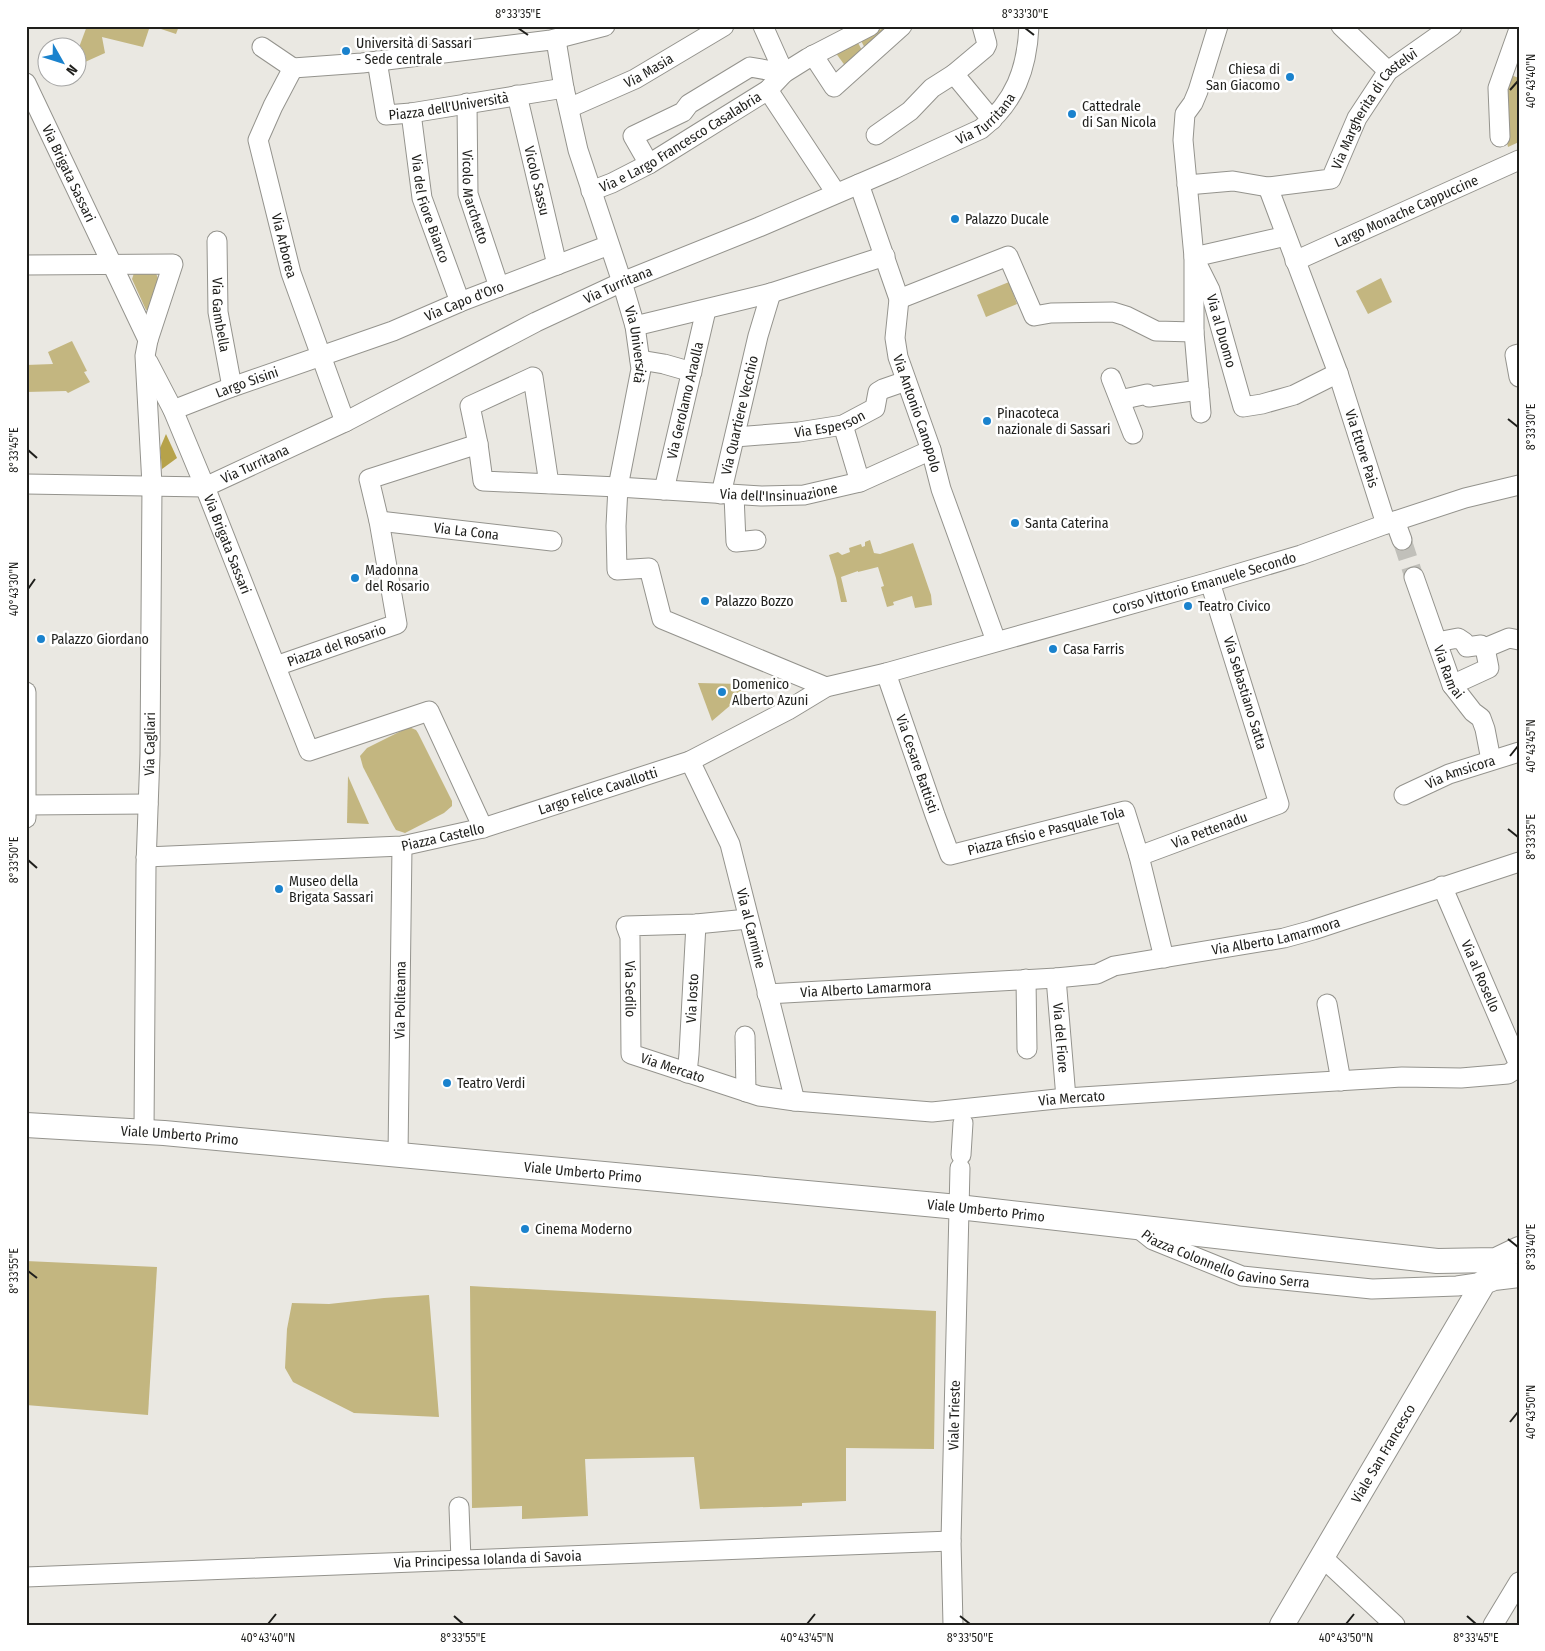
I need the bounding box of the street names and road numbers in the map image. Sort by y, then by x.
street label: Via Margherita di Castelvì [1328,44,1421,172]
street label: Via Masia [621,50,676,91]
street label: Via e Largo Francesco Casalabria [597,88,764,196]
street label: Piazza dell'Università [388,89,510,123]
street label: Via Turritana [953,90,1019,148]
street label: Via Brigata Sassari [39,122,99,225]
street label: Vicolo Sassu [521,144,554,217]
street label: Vicolo Marchetto [459,150,493,246]
street label: Via del Fiore Bianco [408,153,453,265]
street label: Largo Monache Cappuccine [1332,171,1481,251]
street label: Via Arborea [268,212,301,281]
street label: Via Turritana [581,262,655,307]
street label: Via Gambella [209,277,234,354]
street label: Via Capo d'Oro [422,278,506,325]
street label: Via al Duomo [1203,292,1240,370]
street label: Via Università [621,304,649,385]
street label: Via Gerolamo Araolla [663,340,707,461]
street label: Via Antonio Canopolo [889,352,945,474]
street label: Via Quartiere Vecchio [717,354,762,477]
street label: Largo Sisini [213,363,281,401]
street label: Via Esperson [794,406,868,441]
street label: Via Ettore Pais [1342,407,1382,490]
street label: Via Turritana [218,441,292,487]
street label: Via dell'Insinuazione [719,479,839,505]
street label: Via Brigata Sassari [200,492,255,596]
street label: Via La Cona [433,519,500,543]
street label: Corso Vittorio Emanuele Secondo [1110,548,1298,618]
street label: Piazza del Rosario [285,620,388,670]
street label: Via Sebastiano Satta [1220,634,1270,752]
street label: Via Ramai [1430,643,1468,702]
street label: Via Cagliari [141,712,159,776]
street label: Via Cesare Battisti [892,712,942,815]
street label: Via Amsicora [1423,752,1497,792]
street label: Largo Felice Cavallotti [536,764,660,818]
street label: Piazza Efisio e Pasquale Tola [966,803,1126,859]
street label: Via Pettenadu [1169,808,1250,852]
street label: Piazza Castello [400,819,486,854]
street label: Via al Carmine [733,886,770,970]
street label: Via Alberto Lamarmora [1210,913,1342,958]
street label: Via al Rosello [1458,937,1504,1015]
street label: Via Politeama [391,961,409,1039]
street label: Via Sedilo [622,961,639,1017]
street label: Via Iosto [682,973,702,1023]
street label: Via Alberto Lamarmora [800,976,932,1001]
street label: Via del Fiore [1050,1002,1072,1074]
street label: Via Mercato [638,1049,707,1086]
street label: Via Mercato [1038,1087,1106,1109]
street label: Viale Umberto Primo [120,1122,239,1148]
street label: Viale Umberto Primo [523,1158,643,1186]
street label: Viale Umberto Primo [927,1196,1046,1225]
street label: Piazza Colonnello Gavino Serra [1138,1226,1311,1291]
street label: Viale Trieste [945,1380,963,1450]
street label: Viale San Francesco [1347,1401,1419,1506]
street label: Via Principessa Iolanda di Savoia [393,1547,582,1571]

